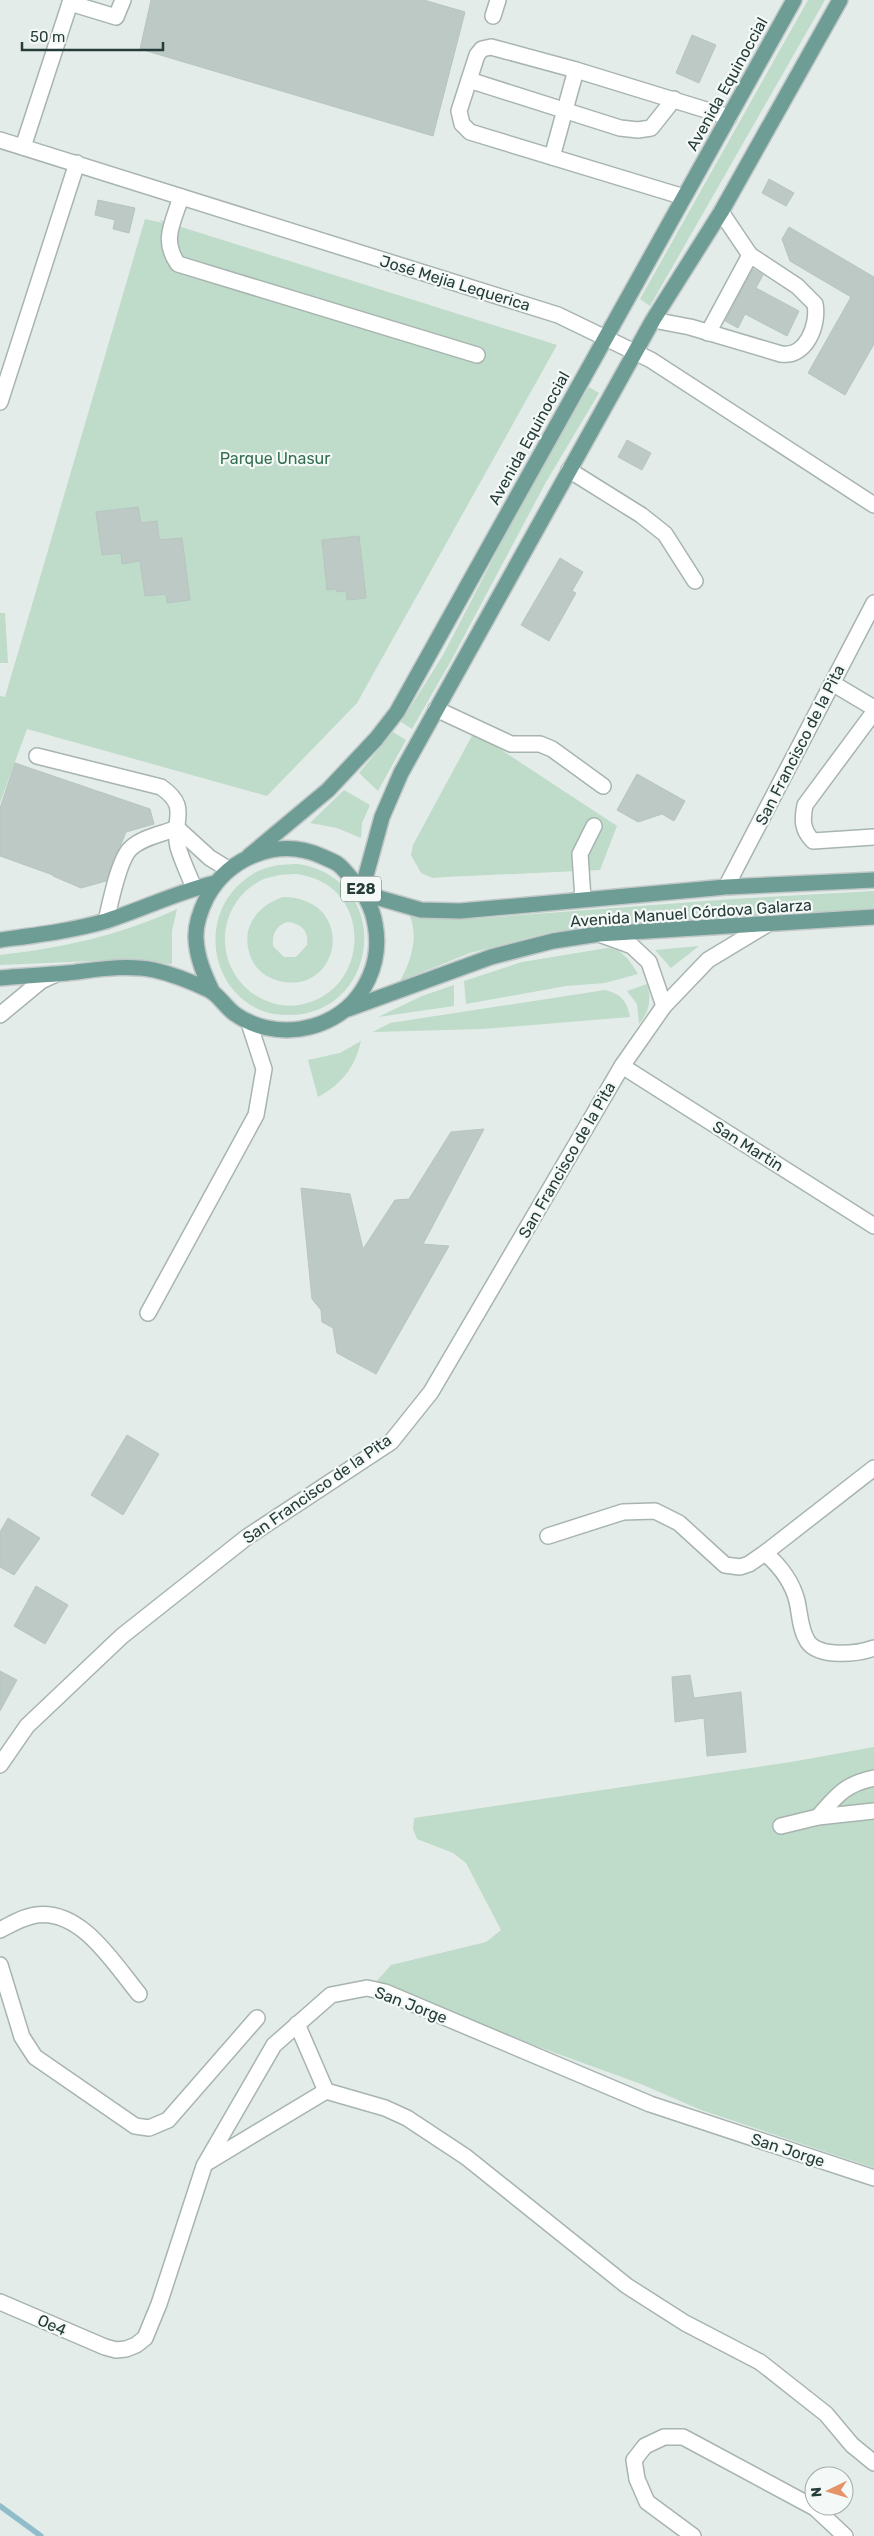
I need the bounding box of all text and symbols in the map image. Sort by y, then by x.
street label: Avenida Equinoccial [682,14,772,154]
scale bar [22,20,164,52]
text: 50 m [30,28,65,46]
street label: José Mejia Lequerica [378,251,532,315]
street label: Avenida Equinoccial [484,368,574,508]
park label: Parque Unasur [220,449,330,468]
street label: San Francisco de la Pita [751,662,849,828]
road number: E28 [341,876,381,902]
street label: Avenida Manuel Córdova Galarza [570,895,812,931]
street label: San Francisco de la Pita [515,1079,619,1241]
street label: San Martin [709,1117,787,1175]
street label: San Francisco de la Pita [239,1430,395,1548]
street label: San Jorge [372,1982,450,2028]
street label: San Jorge [749,2129,827,2171]
street label: Oe4 [35,2310,69,2340]
north arrow [804,2466,854,2516]
text: N [808,2486,825,2498]

